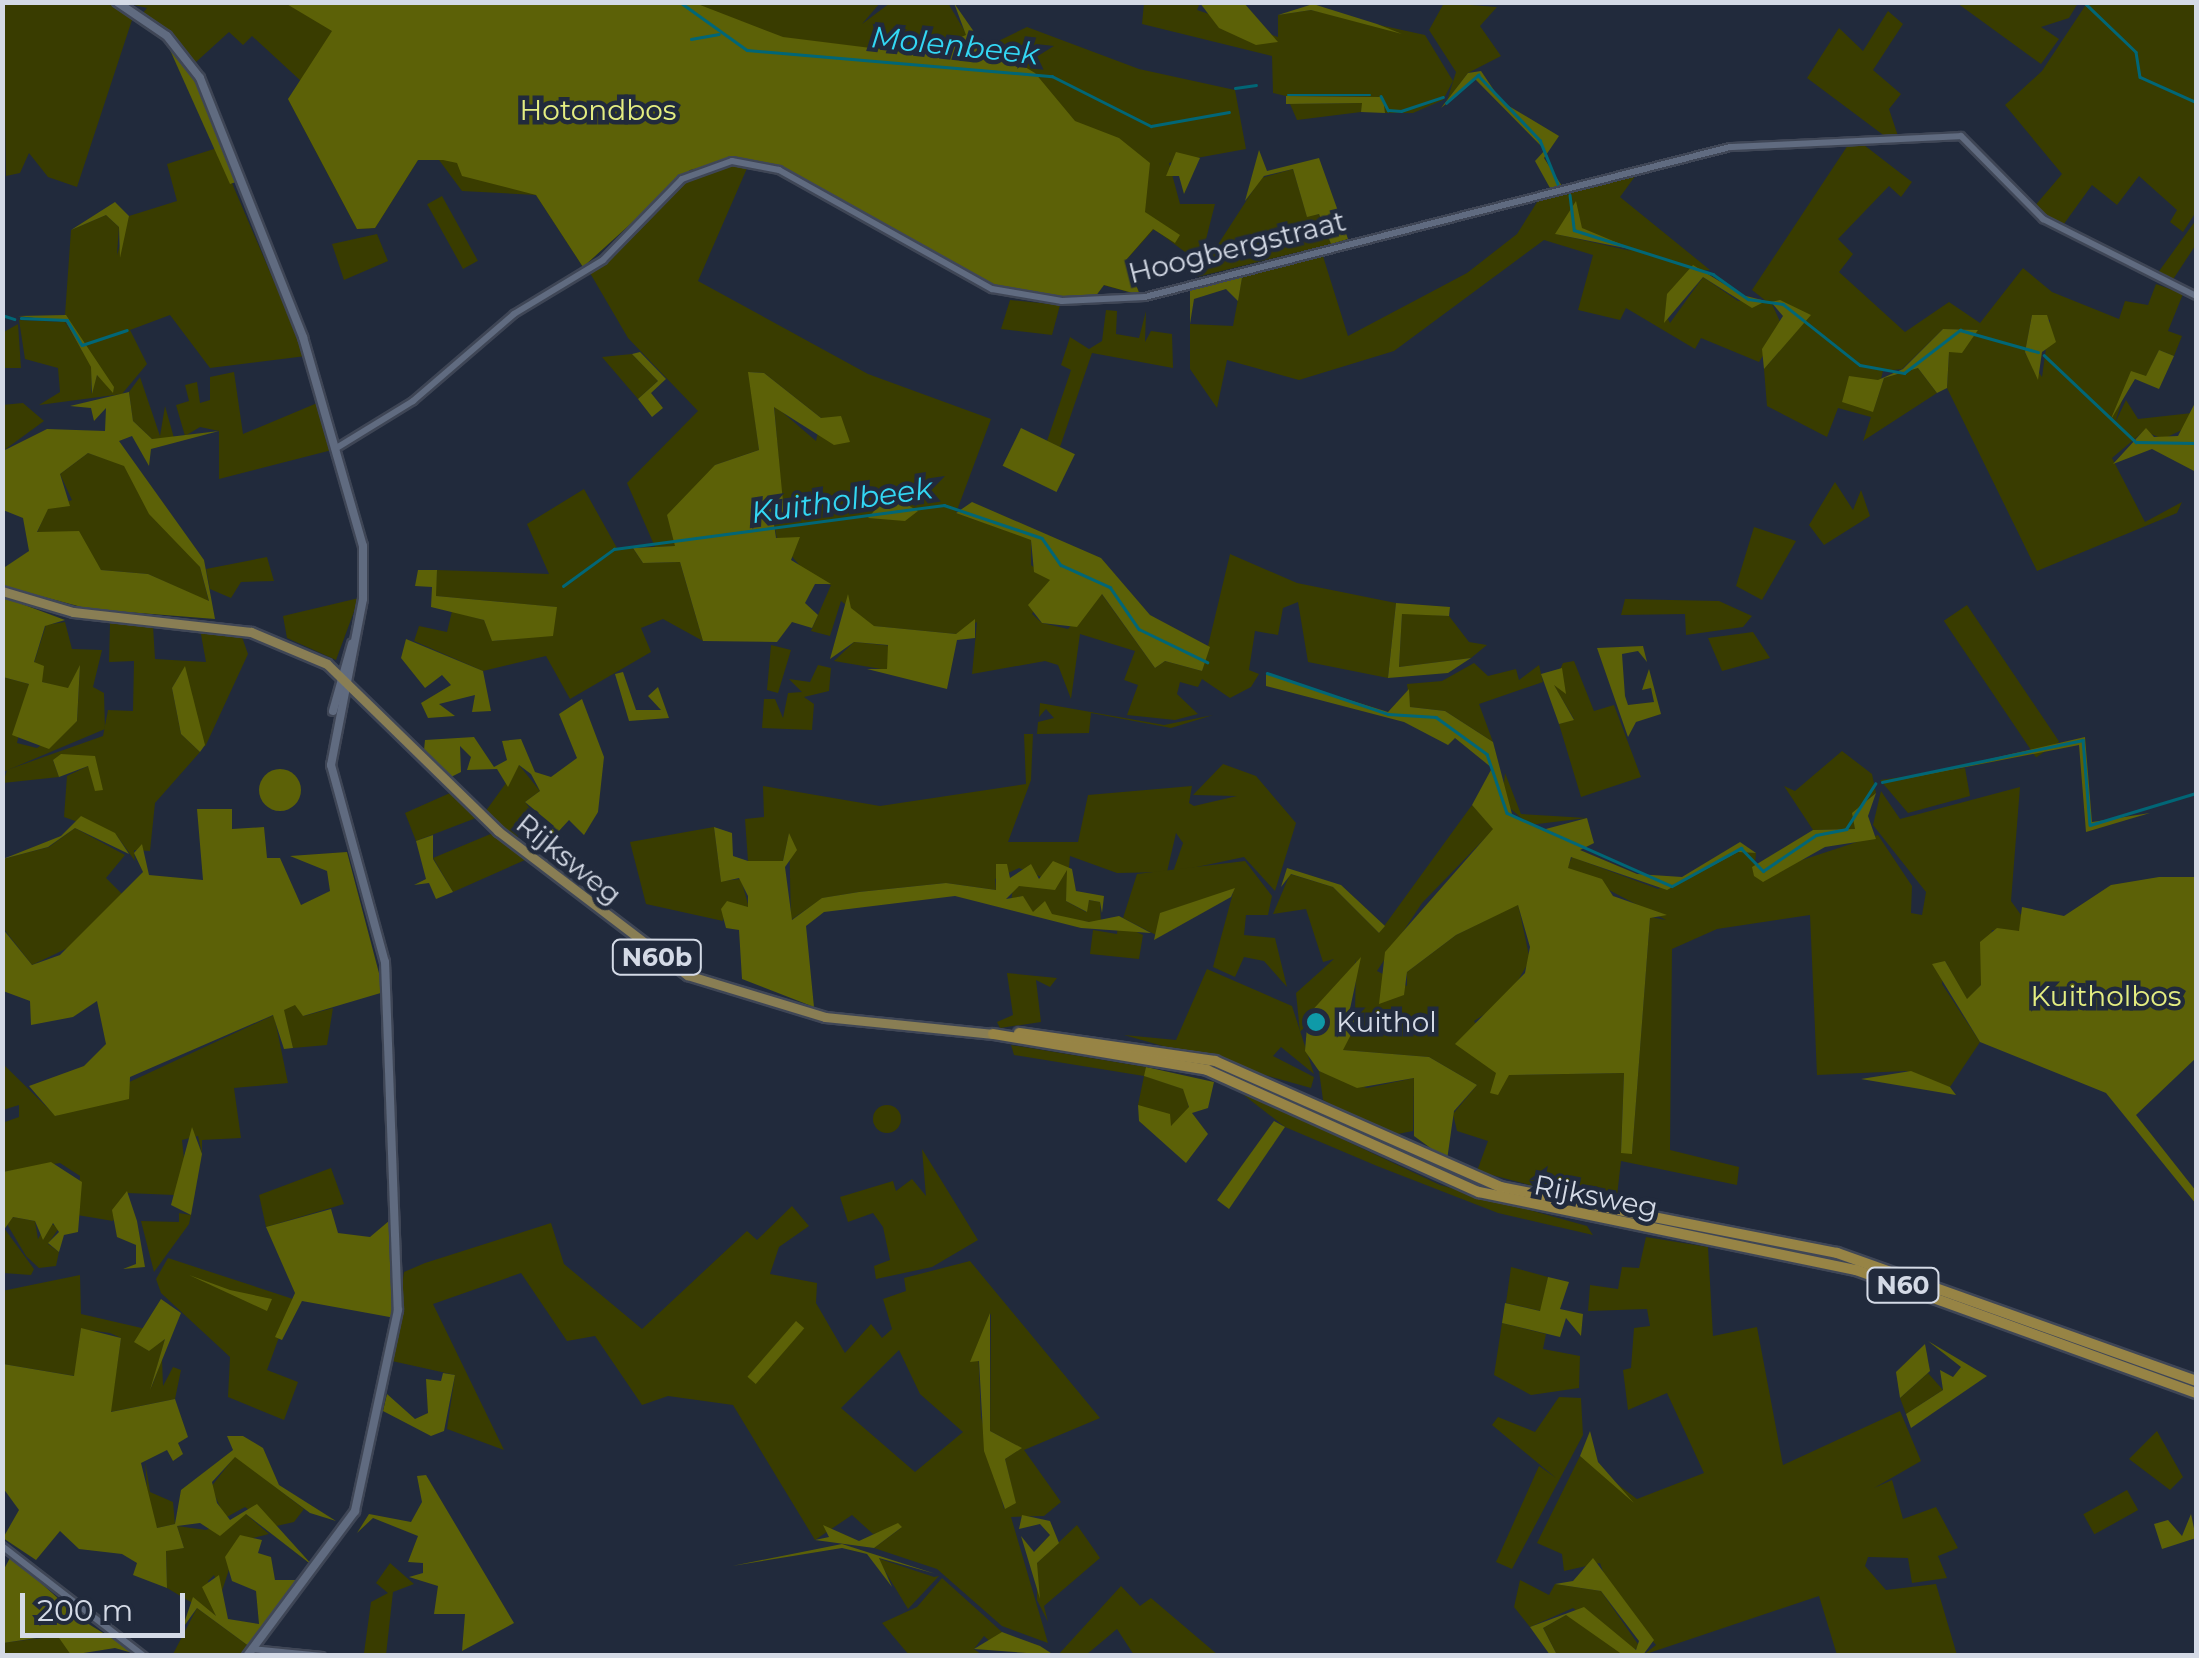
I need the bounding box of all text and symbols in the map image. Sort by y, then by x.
water label: Molenbeek [869,19,1041,73]
park label: Hotondbos [520,93,676,127]
street label: Hoogbergstraat [1125,204,1349,290]
water label: Kuitholbeek [749,470,935,532]
street label: Rijksweg [510,806,628,912]
road number: N60b [610,937,704,977]
park label: Kuitholbos [2030,979,2182,1013]
place label: Kuithol [1336,1005,1437,1039]
marker: Kuithol [1305,1011,1327,1033]
street label: Rijksweg [1531,1168,1661,1224]
road number: N60 [1866,1265,1940,1305]
scale bar [25,1573,190,1635]
text: 200 m [37,1592,133,1629]

